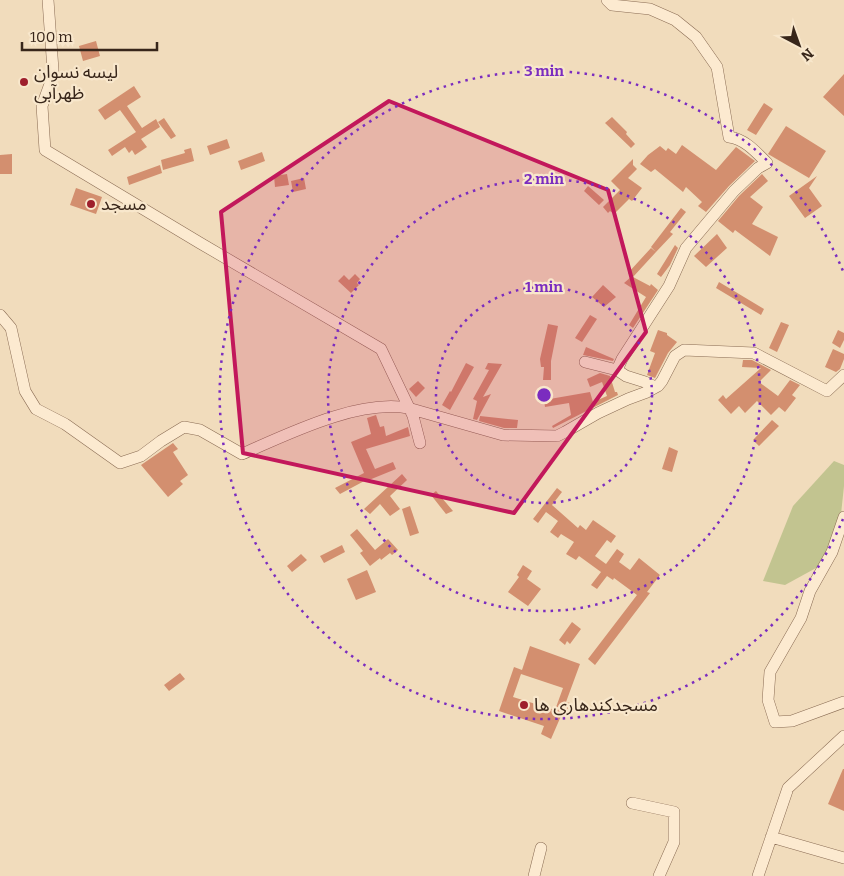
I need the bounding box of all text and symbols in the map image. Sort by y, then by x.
scale bar [22,20,158,52]
north arrow [774,20,824,70]
text: 100 m [30,28,73,46]
text: N [797,44,817,65]
place label: لیسه نسوان ظهرآبی [34,61,118,104]
text: 3 min [524,62,564,80]
marker: لیسه نسوان ظهرآبی [18,76,30,88]
text: 2 min [524,170,564,188]
place label: مسجد [101,193,147,215]
marker: مسجد [85,198,97,210]
text: 1 min [525,278,563,296]
centre of rings [535,386,553,404]
place label: مسجدکندهاری ها [534,694,658,716]
marker: مسجدکندهاری ها [518,699,530,711]

